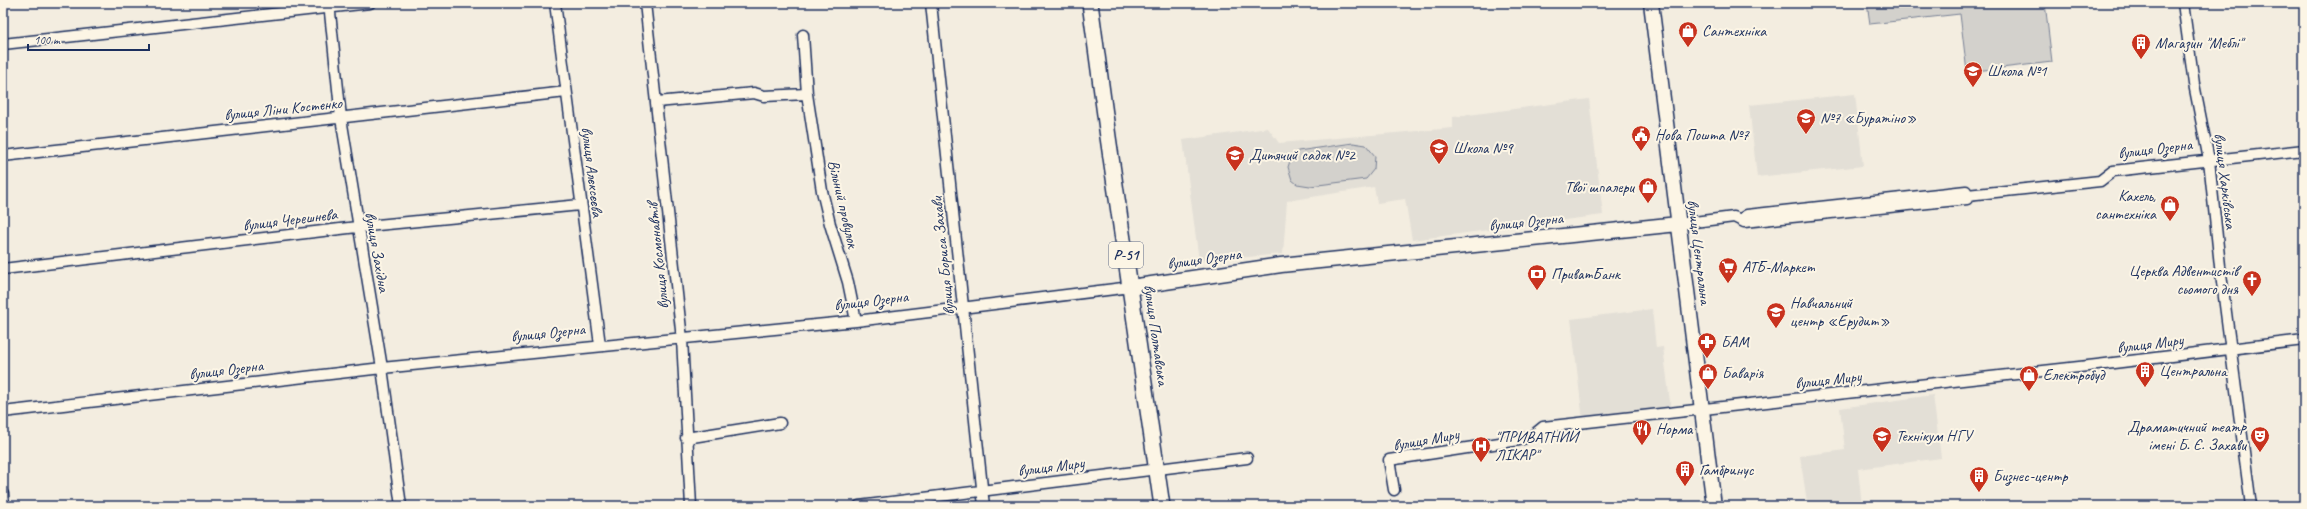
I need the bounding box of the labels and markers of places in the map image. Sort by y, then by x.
shop icon: Сантехніка [1677,20,1699,48]
place label: Сантехніка [1702,21,1767,41]
building icon: Магазин "Меблі" [2130,32,2152,60]
place label: Магазин "Меблі" [2155,33,2246,53]
school or university icon: Школа №1 [1962,60,1984,88]
place label: Школа №1 [1987,61,2047,81]
school or university icon: №7 «Буратіно» [1795,107,1817,135]
place label: №7 «Буратіно» [1820,108,1917,128]
public building icon: Нова Пошта №7 [1630,124,1652,152]
place label: Нова Пошта №7 [1655,125,1750,145]
school or university icon: Школа №9 [1428,137,1450,165]
place label: Школа №9 [1453,138,1514,158]
school or university icon: Дитячий садок №2 [1224,144,1246,172]
place label: Дитячий садок №2 [1249,145,1357,165]
shop icon: Твої шпалери [1637,176,1659,204]
place label: Твої шпалери [1565,177,1635,197]
place label: Кахель, сантехніка [2095,186,2157,224]
shop icon: Кахель, сантехніка [2159,194,2181,222]
supermarket icon: АТБ-Маркет [1717,256,1739,284]
place label: АТБ-Маркет [1742,257,1816,277]
place label: Церква Адвентистів сьомого дня [2129,261,2242,299]
bank icon: ПриватБанк [1526,263,1548,291]
place label: ПриватБанк [1551,264,1621,284]
church icon: Церква Адвентистів сьомого дня [2241,269,2263,297]
place label: Навчальний центр «Ерудит» [1790,293,1890,331]
school or university icon: Навчальний центр «Ерудит» [1765,301,1787,329]
pharmacy icon: БАМ [1696,331,1718,359]
place label: БАМ [1721,332,1750,352]
building icon: Центральна [2134,360,2156,388]
place label: Центральна [2159,361,2228,381]
shop icon: Баварія [1697,362,1719,390]
place label: Баварія [1722,363,1764,383]
shop icon: Електробуд [2018,364,2040,392]
place label: Електробуд [2043,365,2106,385]
place label: Драматичний театр імені Б. Є. Захави [2127,417,2247,455]
restaurant icon: Норма [1631,418,1653,446]
place label: Норма [1656,419,1694,439]
school or university icon: Технікум НГУ [1871,425,1893,453]
theatre icon: Драматичний театр імені Б. Є. Захави [2249,425,2271,453]
place label: Технікум НГУ [1896,426,1975,446]
place label: "ПРИВАТНИЙ ЛІКАР" [1495,427,1581,465]
hospital icon: "ПРИВАТНИЙ ЛІКАР" [1470,435,1492,463]
building icon: Гамбринус [1674,459,1696,487]
place label: Гамбринус [1699,460,1755,480]
building icon: Бизнес-центр [1968,465,1990,493]
place label: Бизнес-центр [1993,466,2068,486]

